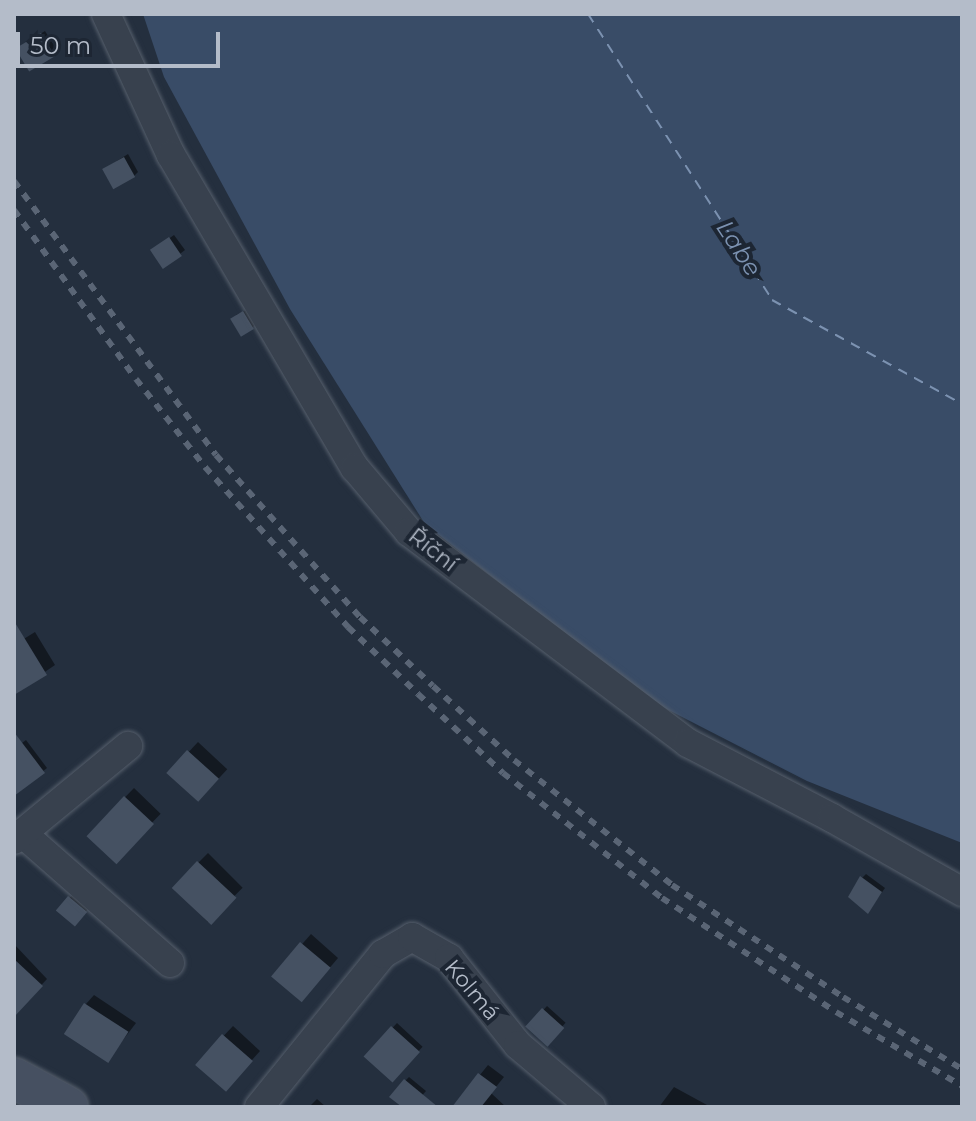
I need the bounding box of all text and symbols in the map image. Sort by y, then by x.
scale bar [20,16,224,66]
text: 50 m [30,31,91,60]
water label: Labe [710,215,768,281]
street label: Říční [403,523,463,577]
street label: Kolmá [439,954,505,1026]

